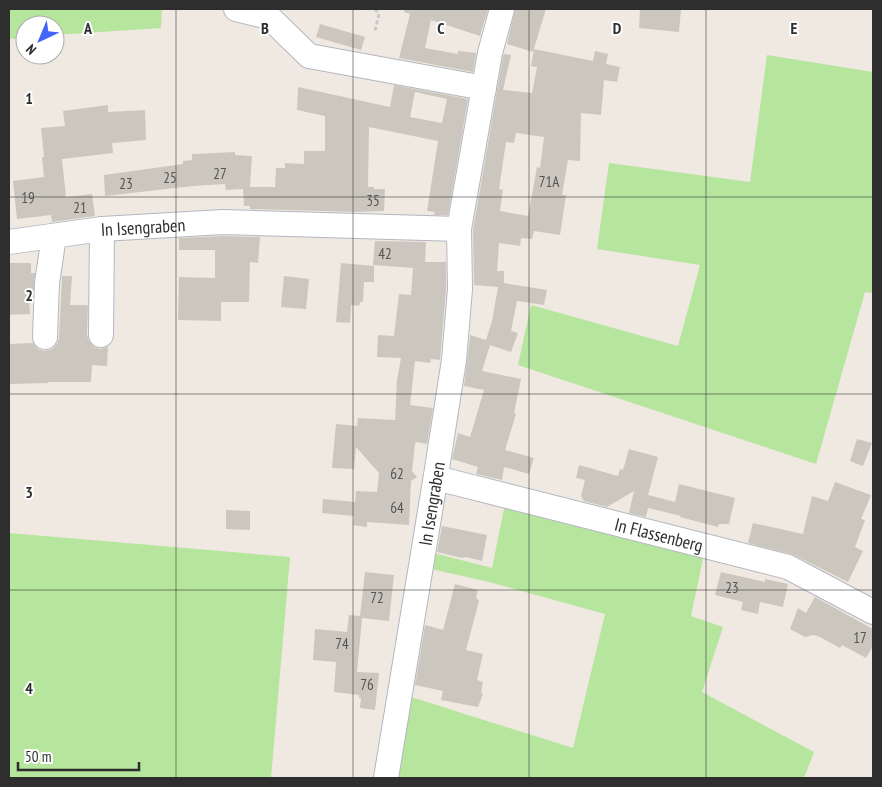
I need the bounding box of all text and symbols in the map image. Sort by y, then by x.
north arrow [15,15,65,65]
text: A [83,18,93,38]
text: B [261,18,269,38]
text: C [437,18,445,38]
text: D [613,18,622,38]
text: E [791,18,798,38]
text: N [22,40,40,58]
text: 1 [25,88,33,108]
house number: 27 [213,164,227,183]
house number: 25 [163,168,177,187]
house number: 71A [539,172,560,191]
house number: 23 [119,174,133,193]
house number: 19 [21,188,35,207]
house number: 35 [366,191,380,210]
house number: 21 [73,198,87,217]
street label: In Isengraben [100,213,186,241]
house number: 42 [378,244,392,263]
text: 2 [25,285,33,305]
street label: In Isengraben [413,460,449,547]
house number: 62 [390,464,404,483]
text: 3 [25,482,33,502]
house number: 64 [390,498,404,517]
street label: In Flassenberg [612,512,706,557]
house number: 23 [725,578,739,597]
house number: 72 [370,588,384,607]
house number: 17 [853,628,867,647]
house number: 74 [335,634,349,653]
house number: 76 [360,675,374,694]
text: 4 [25,678,33,698]
scale bar [18,740,139,772]
text: 50 m [25,747,51,766]

